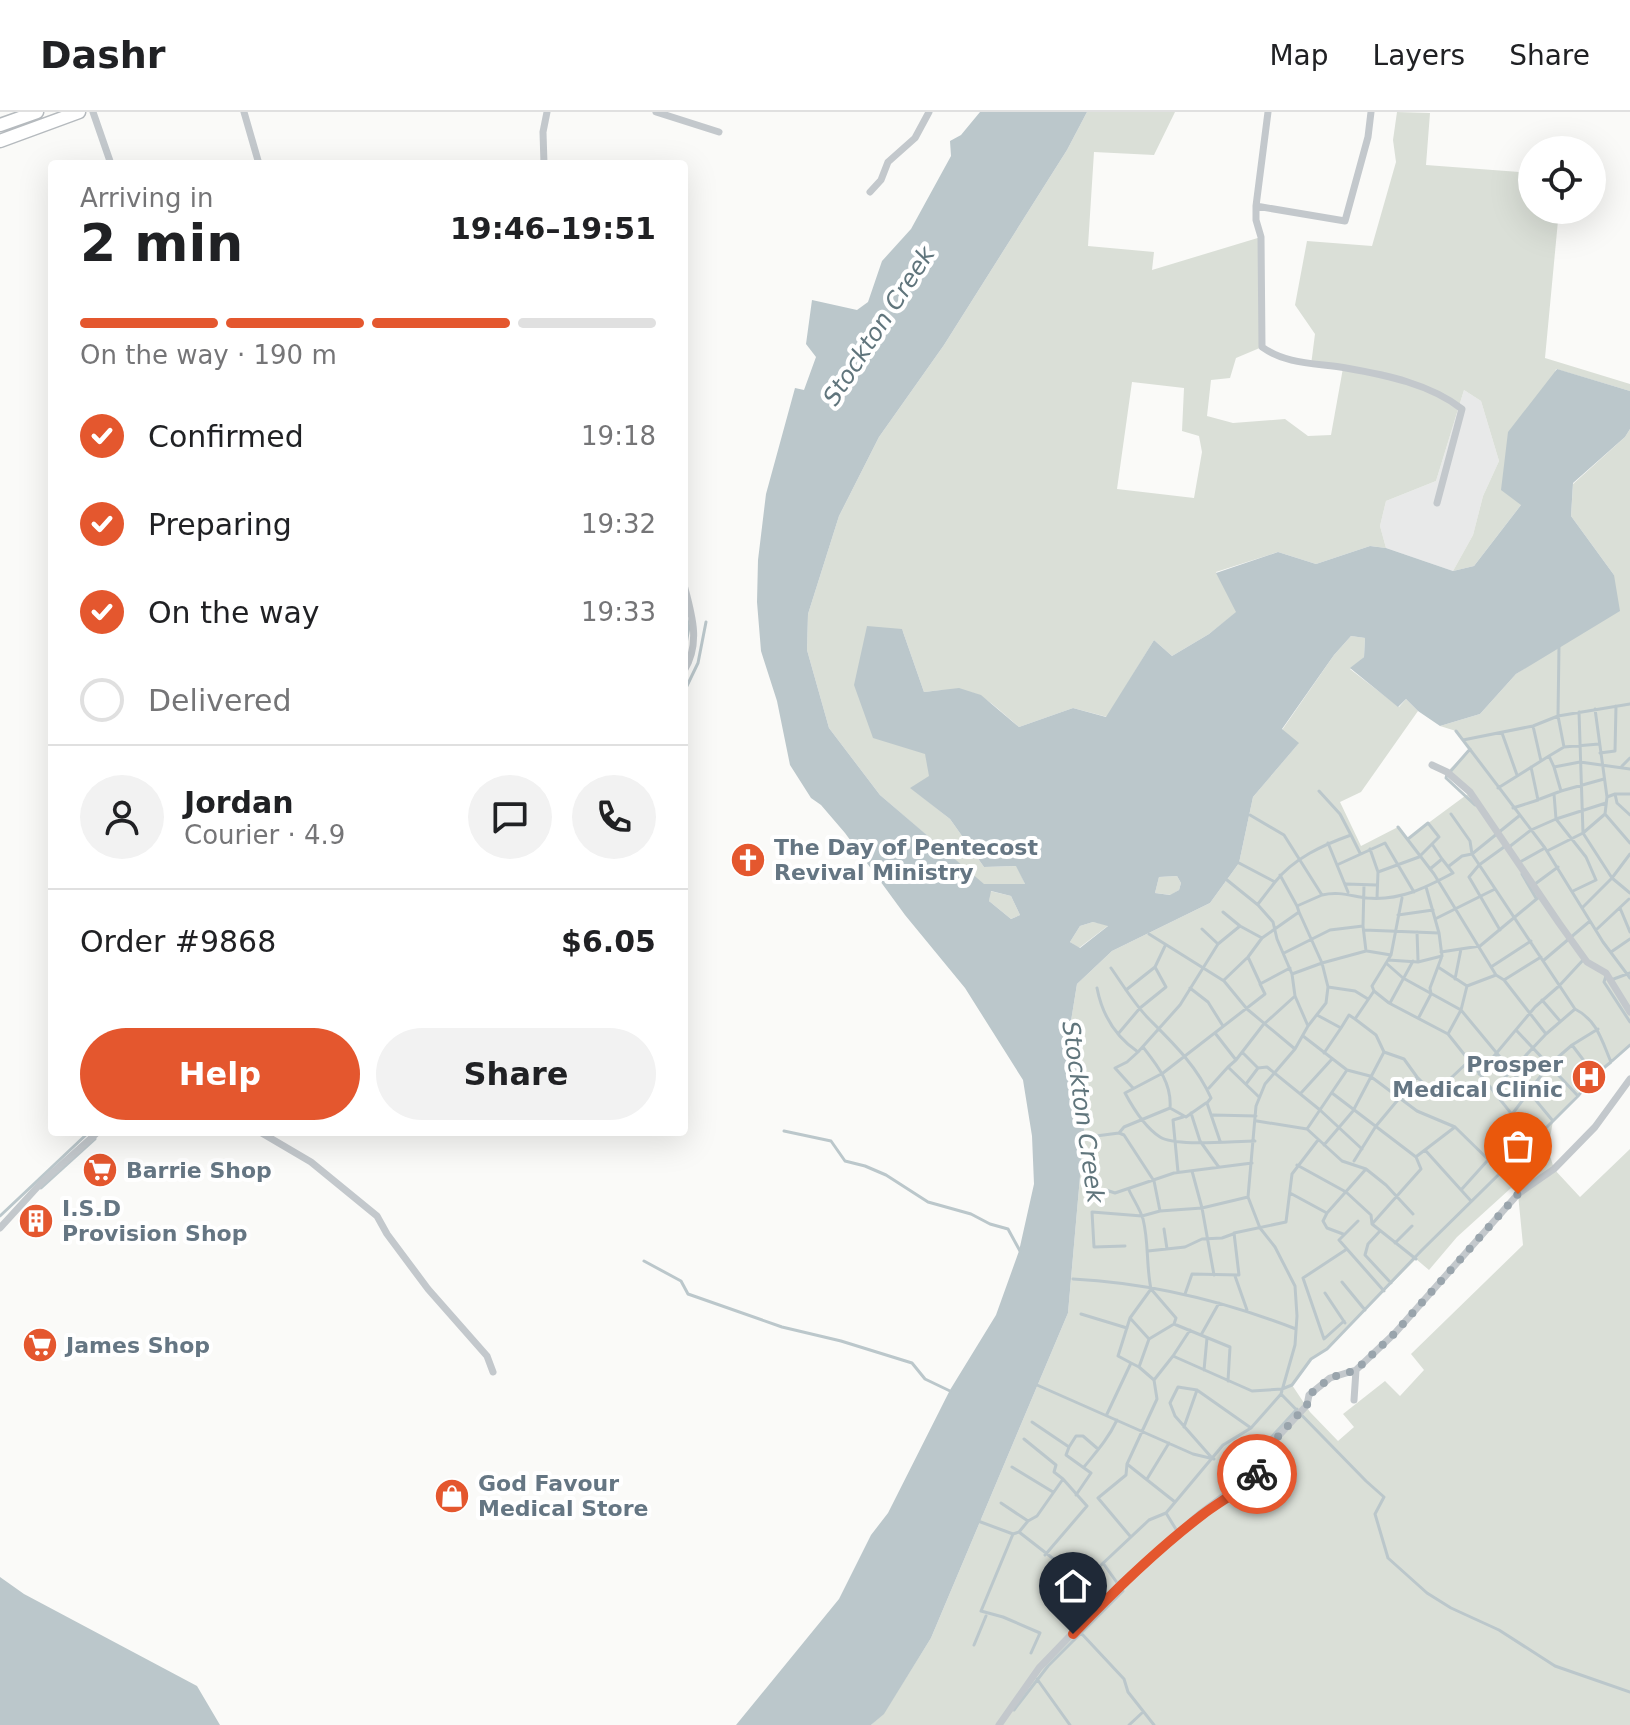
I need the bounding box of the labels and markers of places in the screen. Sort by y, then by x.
place label: The Day of Pentecost Revival Ministry [774,835,1038,885]
church icon: The Day of Pentecost Revival Ministry [729,841,767,879]
place label: Prosper Medical Clinic [1392,1052,1563,1102]
hospital icon: Prosper Medical Clinic [1570,1058,1608,1096]
pin [1484,1112,1552,1194]
supermarket icon: Barrie Shop [81,1151,119,1189]
place label: Barrie Shop [126,1158,272,1183]
place label: I.S.D Provision Shop [62,1196,247,1246]
building icon: I.S.D Provision Shop [17,1202,55,1240]
supermarket icon: James Shop [21,1326,59,1364]
place label: James Shop [64,1333,210,1358]
place label: God Favour Medical Store [478,1471,648,1521]
shop icon: God Favour Medical Store [433,1477,471,1515]
pin [1039,1552,1107,1634]

